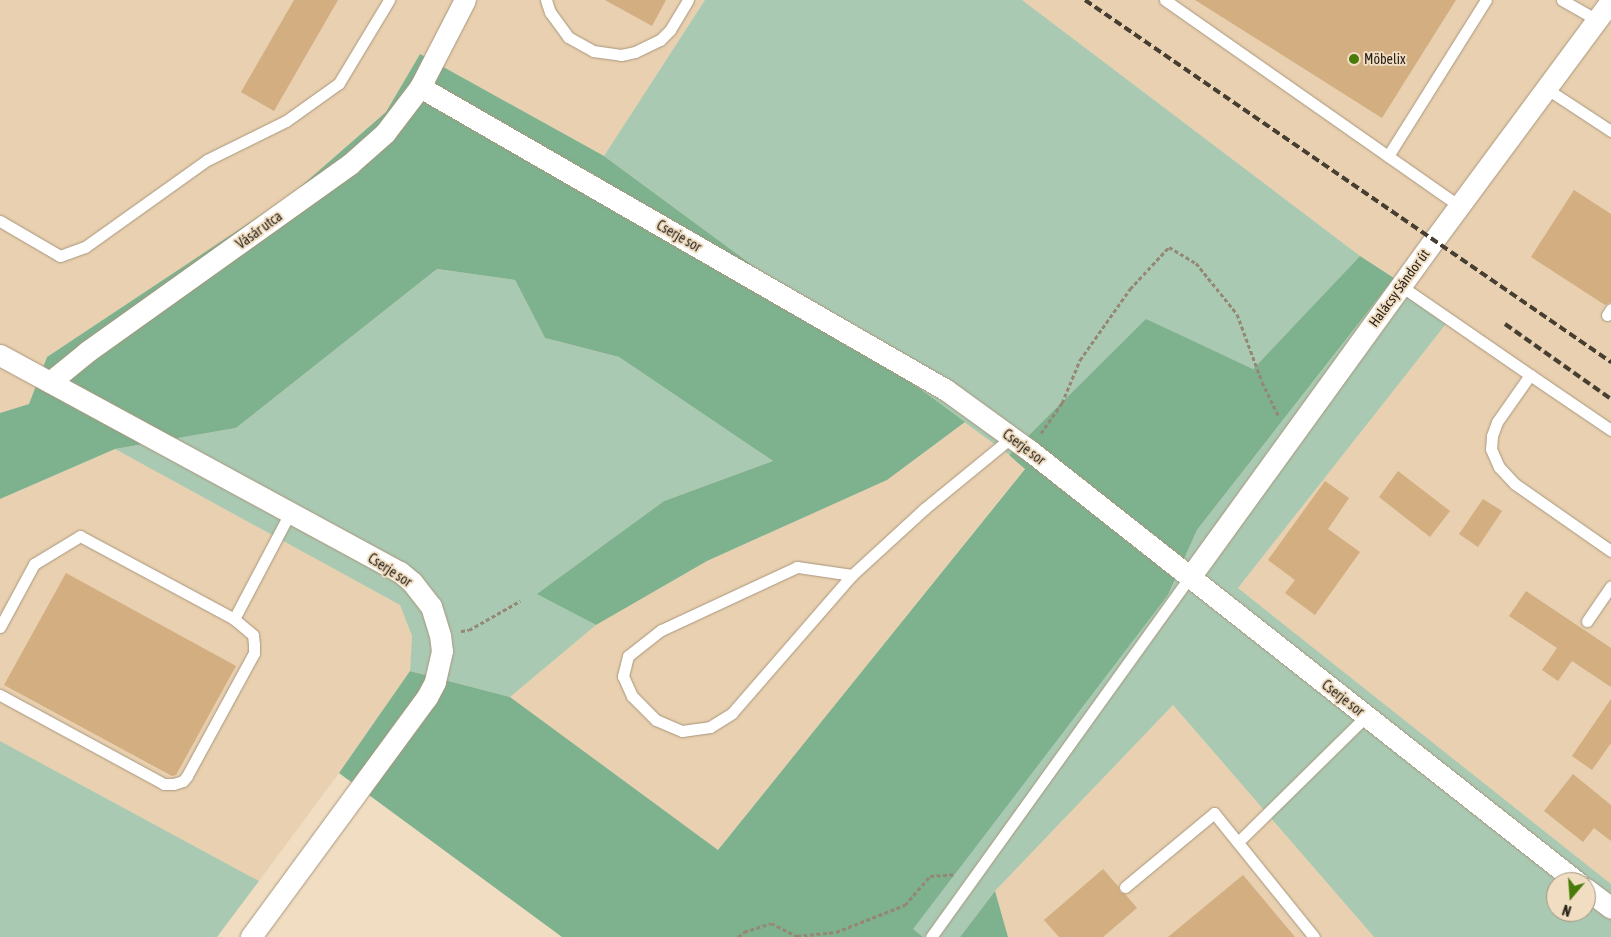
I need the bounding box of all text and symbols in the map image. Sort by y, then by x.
place label: Möbelix [1364,51,1406,67]
marker: Möbelix [1348,53,1360,65]
street label: Vásár utca [233,208,285,252]
street label: Cserje sor [654,217,704,255]
street label: Halácsy Sándor út [1365,246,1433,330]
street label: Cserje sor [999,426,1049,468]
street label: Cserje sor [365,550,415,590]
street label: Cserje sor [1319,676,1367,720]
north arrow [1546,872,1596,922]
text: N [1560,901,1573,919]

